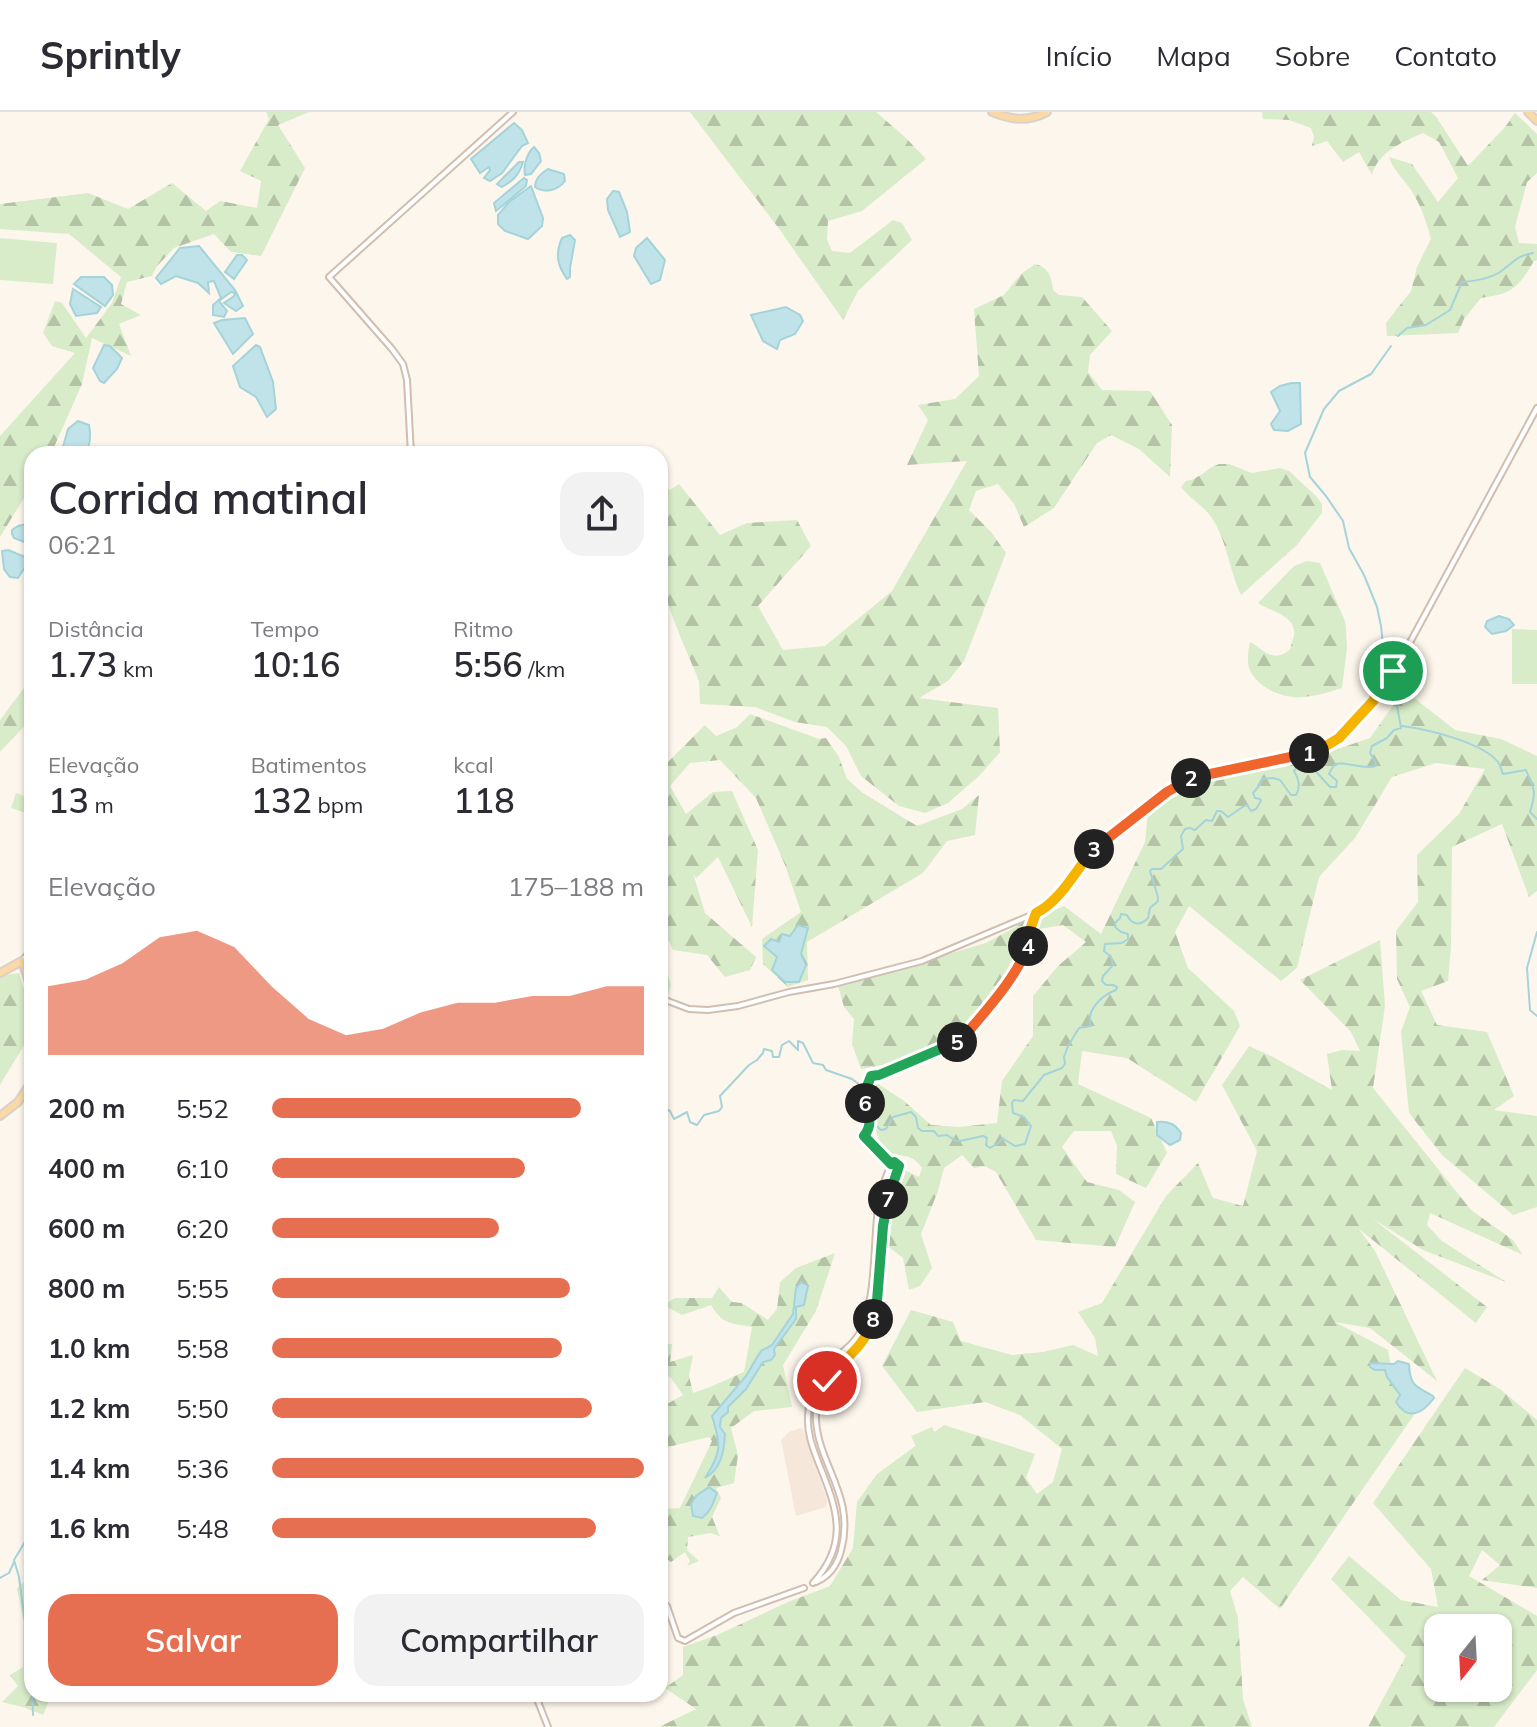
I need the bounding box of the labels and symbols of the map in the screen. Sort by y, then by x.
pin [1359,637,1427,705]
pin: 1 [1289,733,1329,773]
pin: 2 [1171,758,1211,798]
pin: 3 [1074,829,1114,869]
pin: 4 [1008,926,1048,966]
pin: 5 [937,1022,977,1062]
pin: 6 [845,1083,885,1123]
pin: 7 [868,1179,908,1219]
pin: 8 [853,1299,893,1339]
pin [793,1347,861,1415]
north arrow [1424,1614,1512,1702]

